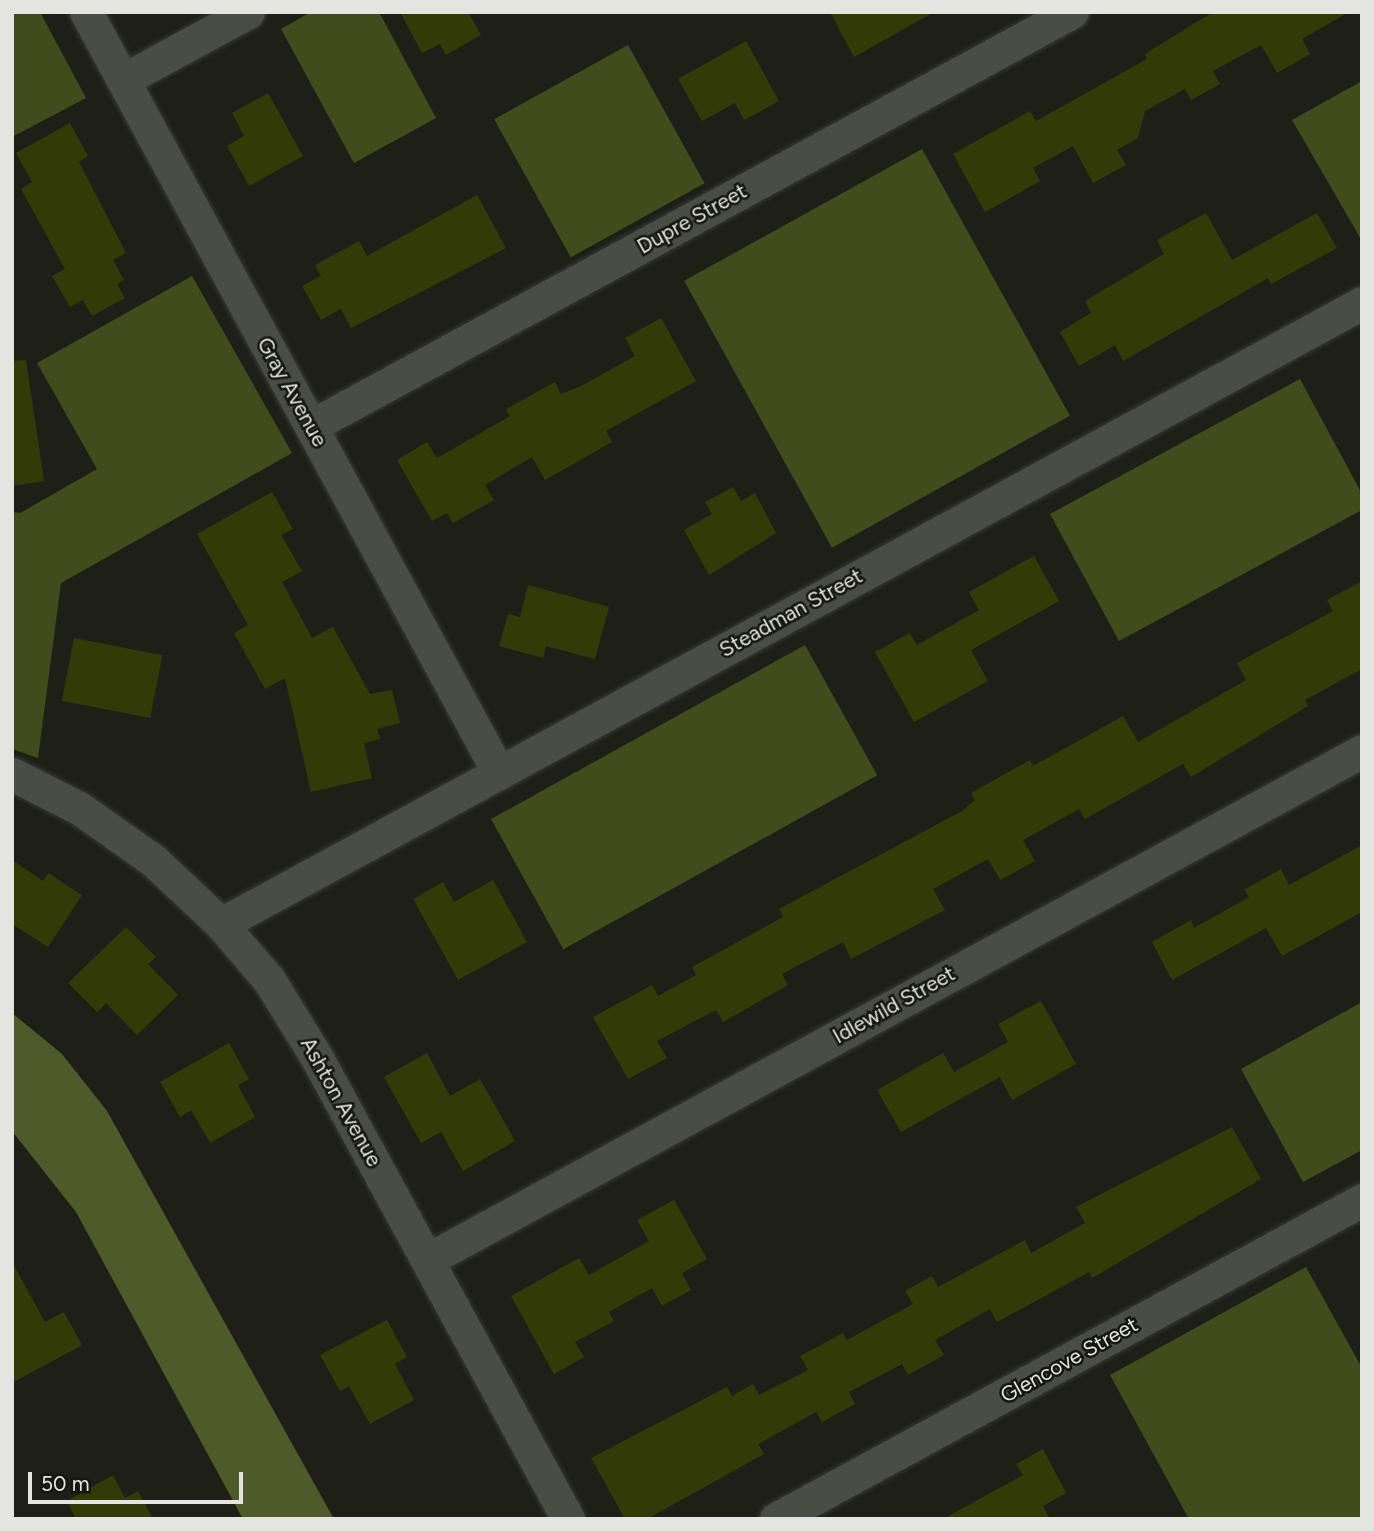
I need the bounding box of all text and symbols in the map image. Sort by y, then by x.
street label: Dupre Street [633,179,751,259]
street label: Gray Avenue [252,333,332,451]
street label: Steadman Street [715,563,867,663]
street label: Idlewild Street [828,961,960,1049]
street label: Ashton Avenue [295,1033,387,1171]
street label: Glencove Street [996,1312,1142,1408]
scale bar [32,1458,247,1502]
text: 50 m [41,1471,90,1496]

